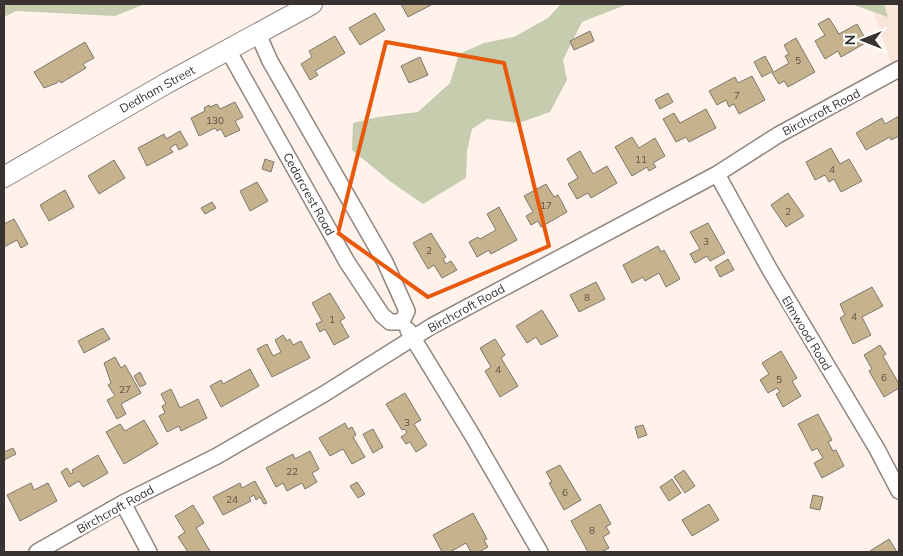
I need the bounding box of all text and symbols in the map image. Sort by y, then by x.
north arrow [838,15,888,65]
text: N [841,35,859,45]
house number: 5 [795,54,801,67]
street label: Dedham Street [117,62,197,116]
street label: Birchcroft Road [780,85,862,139]
house number: 7 [734,89,740,102]
house number: 130 [206,114,224,127]
street label: Cedarcrest Road [280,150,338,238]
house number: 11 [635,153,647,166]
house number: 4 [829,163,835,176]
house number: 17 [540,199,552,212]
house number: 2 [785,205,791,218]
house number: 3 [703,235,709,248]
house number: 2 [426,244,432,257]
street label: Birchcroft Road [425,281,507,335]
house number: 8 [584,291,590,304]
street label: Elmwood Road [779,293,835,373]
house number: 4 [851,310,857,323]
house number: 1 [329,313,335,326]
house number: 4 [495,363,501,376]
house number: 6 [881,371,887,384]
house number: 5 [776,373,782,386]
house number: 27 [119,383,131,396]
house number: 3 [404,416,410,429]
house number: 22 [286,465,298,478]
street label: Birchcroft Road [74,482,156,536]
house number: 6 [562,486,568,499]
house number: 24 [226,493,238,506]
house number: 8 [589,524,595,537]

